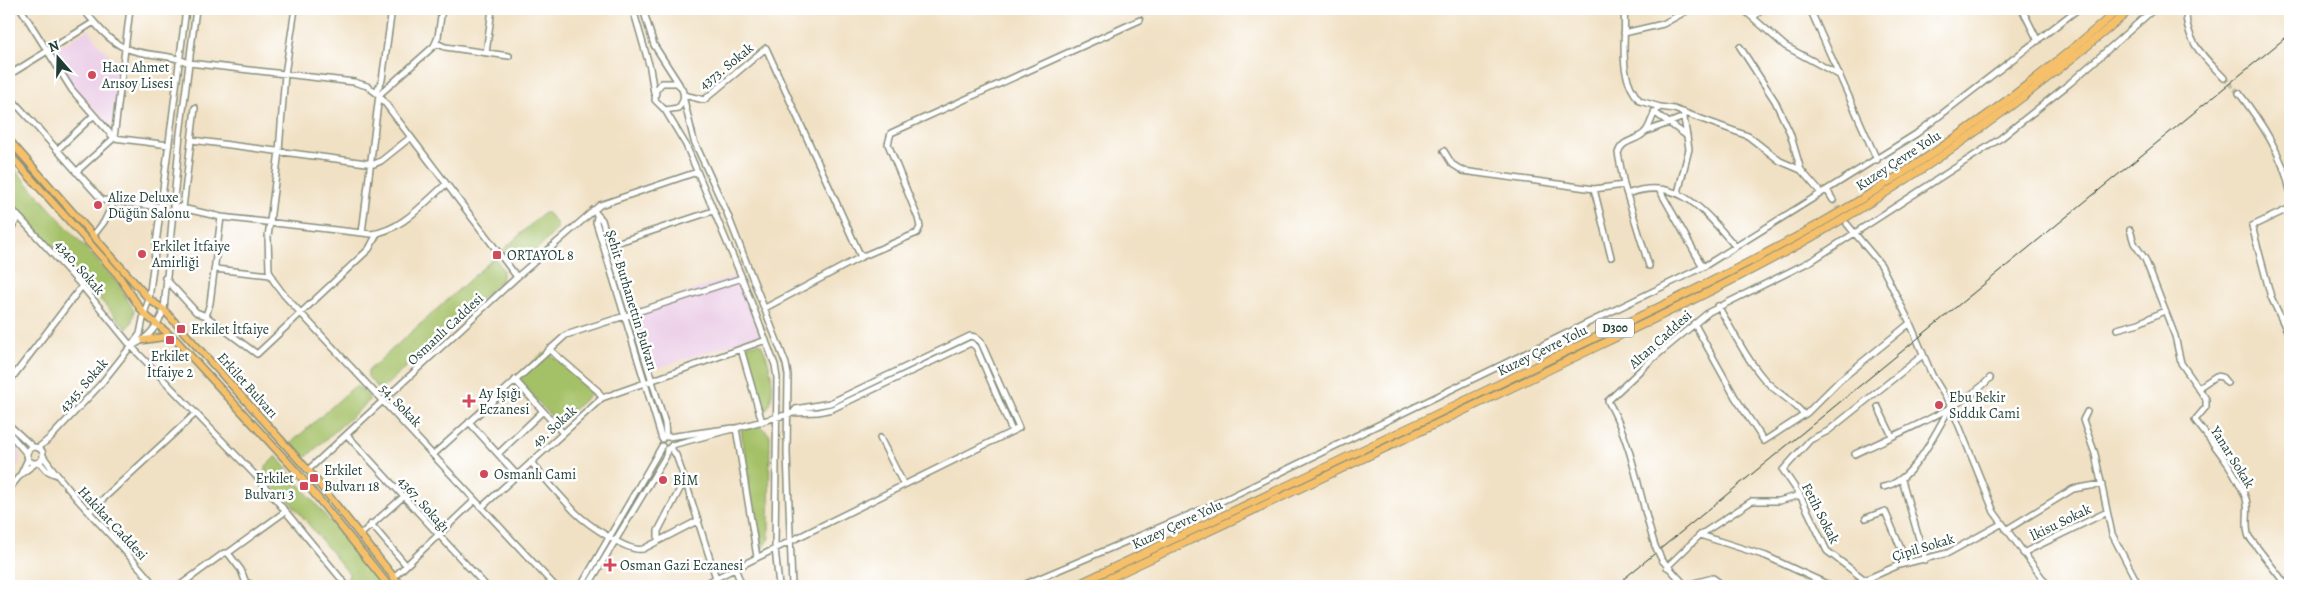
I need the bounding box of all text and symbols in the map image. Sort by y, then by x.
north arrow [32,32,82,82]
text: N [46,36,62,57]
street label: 4373. Sokak [695,39,758,94]
place label: Hacı Ahmet Arısoy Lisesi [101,58,173,93]
marker: Hacı Ahmet Arısoy Lisesi [86,69,98,81]
street label: Kuzey Çevre Yolu [1852,126,1945,195]
place label: Alize Deluxe Düğün Salonu [107,188,190,223]
marker: Alize Deluxe Düğün Salonu [92,199,104,211]
street label: Şehit Burhanettin Bulvarı [601,227,662,373]
street label: 4340. Sokak [50,236,109,299]
place label: Erkilet İtfaiye Amirliği [151,237,230,272]
place label: ORTAYOL 8 [507,246,574,265]
marker: Erkilet İtfaiye Amirliği [136,248,148,260]
marker: ORTAYOL 8 [491,249,503,261]
street label: Osmanlı Caddesi [403,289,487,370]
street label: Altan Caddesi [1624,306,1696,374]
road number: D300 [1596,318,1634,338]
place label: Erkilet İtfaiye [191,320,269,339]
street label: Kuzey Çevre Yolu [1494,320,1591,380]
marker: Erkilet İtfaiye [175,323,187,335]
marker: Erkilet İtfaiye 2 [164,334,176,346]
place label: Erkilet İtfaiye 2 [147,347,194,382]
street label: Erkilet Bulvarı [213,348,282,422]
street label: 4345. Sokak [55,354,112,416]
street label: 54. Sokak [375,380,426,431]
place label: Ay Işığı Eczanesi [478,384,529,419]
place label: Ebu Bekir Sıddık Cami [1949,388,2020,423]
marker: Ay Işığı Eczanesi [463,395,475,407]
marker: Ebu Bekir Sıddık Cami [1933,399,1945,411]
street label: 49. Sokak [528,401,581,451]
street label: Yanar Sokak [2205,422,2259,492]
place label: Erkilet Bulvarı 18 [324,461,380,496]
place label: Osmanlı Cami [494,465,576,484]
marker: Osmanlı Cami [478,468,490,480]
place label: Erkilet Bulvarı 3 [244,469,294,504]
place label: BİM [673,471,698,490]
marker: Erkilet Bulvarı 18 [308,472,320,484]
street label: 4367. Sokağı [393,472,454,537]
marker: BİM [657,474,669,486]
marker: Erkilet Bulvarı 3 [298,480,310,492]
street label: Fetih Sokak [1797,480,1844,547]
street label: Hakikat Caddesi [73,482,152,564]
street label: Kuzey Çevre Yolu [1129,495,1226,554]
street label: İkisu Sokak [2026,499,2094,546]
street label: Çipil Sokak [1890,529,1957,566]
place label: Osman Gazi Eczanesi [620,556,743,575]
marker: Osman Gazi Eczanesi [604,559,616,571]

